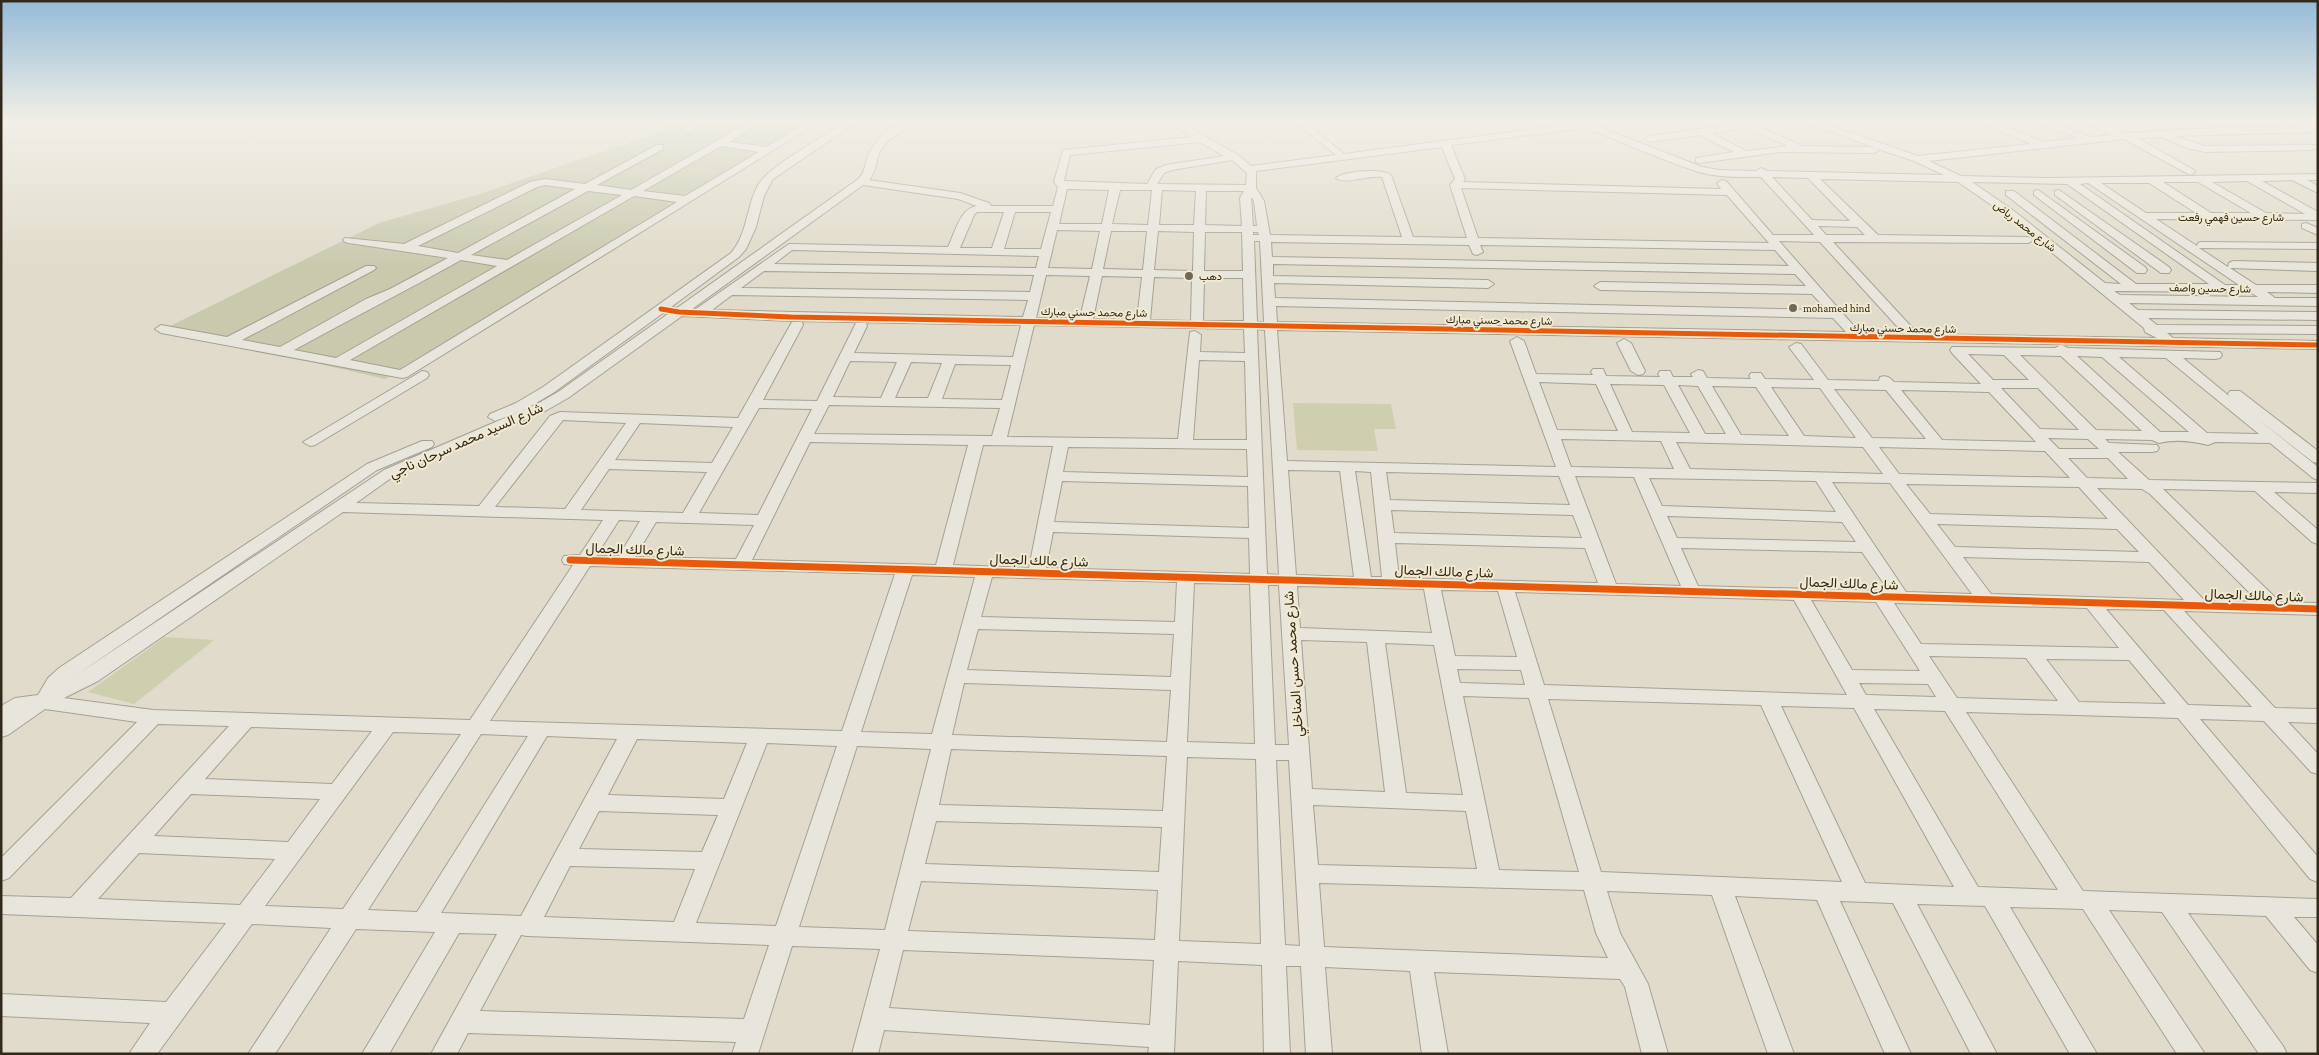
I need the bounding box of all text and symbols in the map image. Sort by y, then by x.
street label: شارع محمد رياض [1990,198,2059,256]
street label: شارع حسين فهمي رفعت [2178,211,2284,227]
marker: دهب [1183,270,1195,282]
place label: دهب [1199,270,1222,283]
street label: شارع حسين واصف [2169,281,2251,297]
marker: mohamed hind [1787,302,1799,314]
place label: mohamed hind [1803,302,1871,314]
street label: شارع محمد حسني مبارك [1041,305,1148,323]
street label: شارع محمد حسني مبارك [1446,313,1553,331]
street label: شارع محمد حسني مبارك [1850,321,1957,339]
street label: شارع السيد محمد سرحان ناجي [387,399,547,485]
street label: شارع مالك الجمال [585,539,685,562]
street label: شارع مالك الجمال [989,550,1089,573]
street label: شارع مالك الجمال [1394,561,1494,584]
street label: شارع مالك الجمال [1799,573,1899,596]
street label: شارع مالك الجمال [2204,585,2304,608]
street label: شارع محمد حسن المناخلي [1280,590,1310,738]

